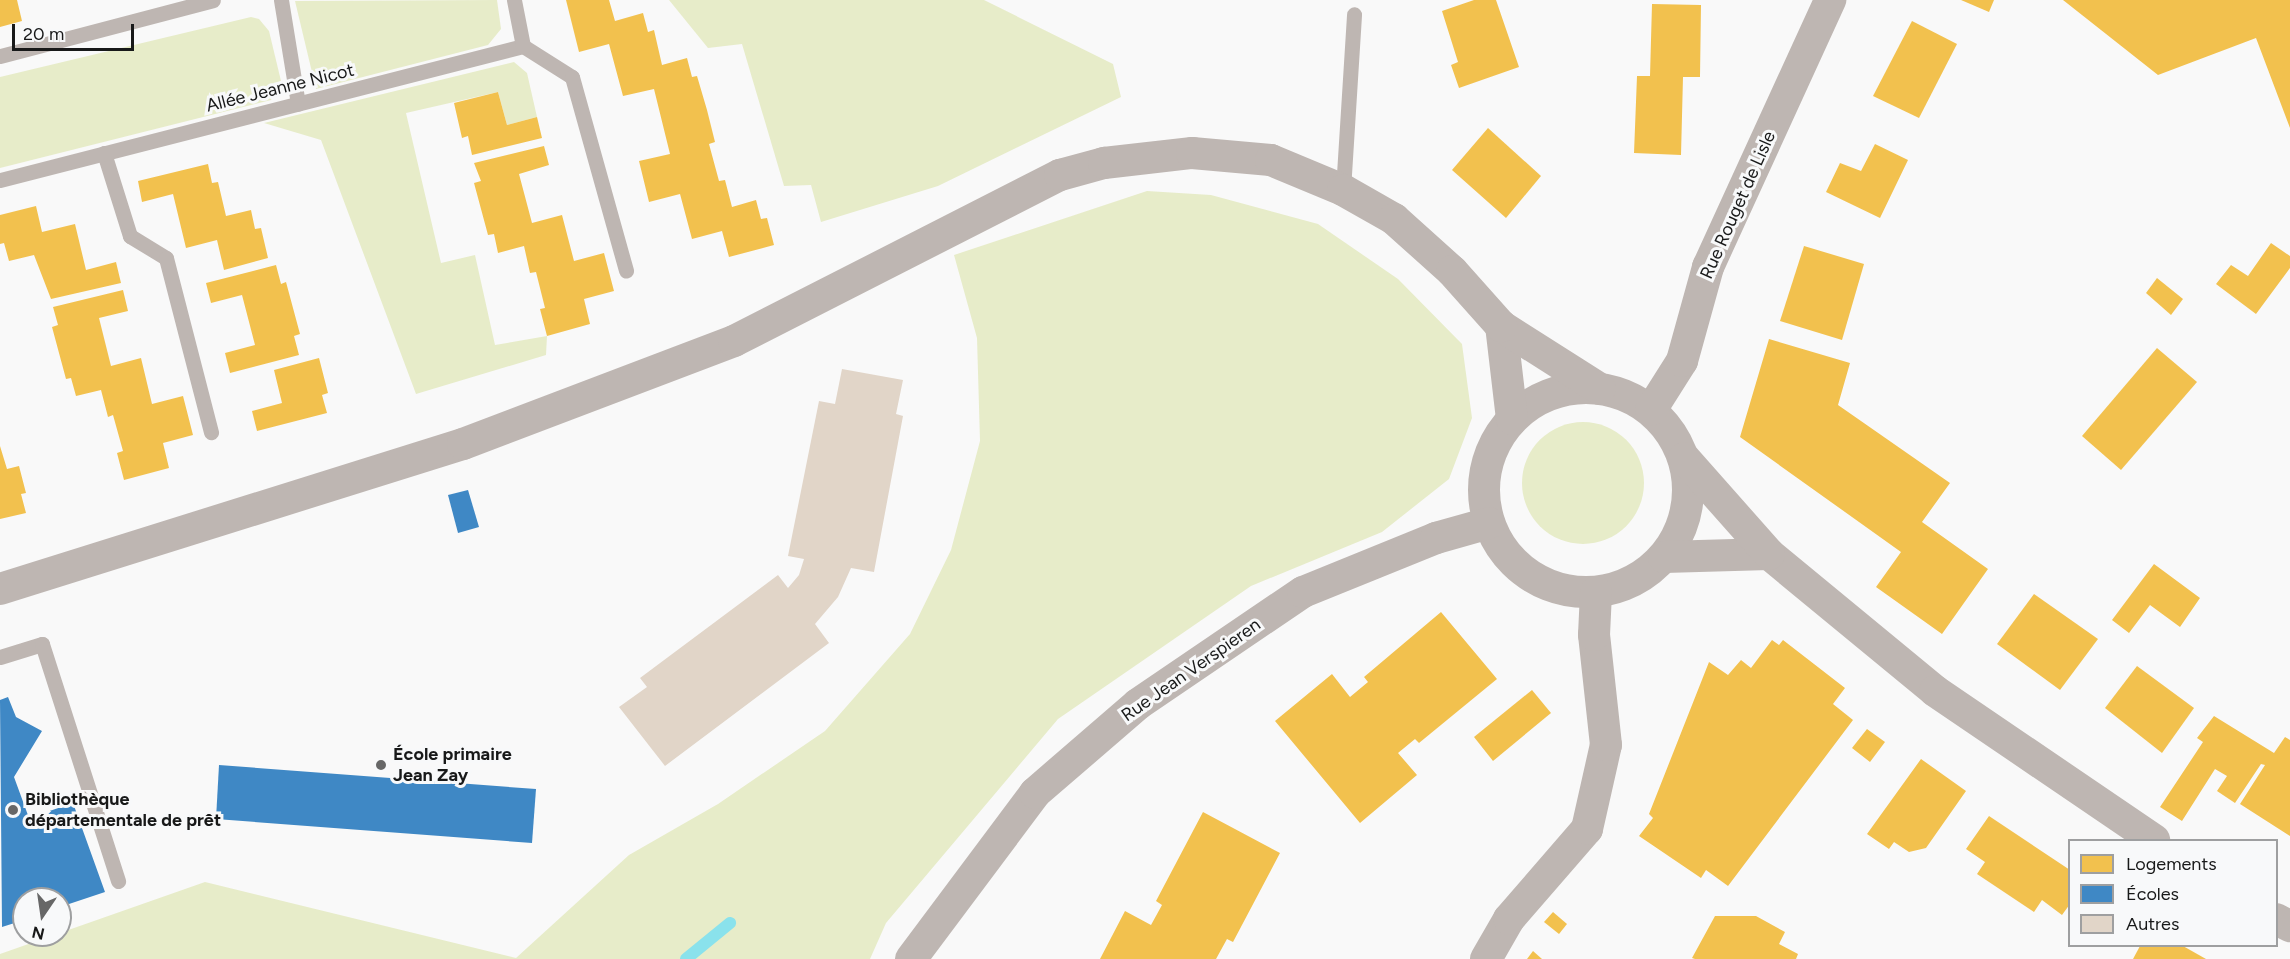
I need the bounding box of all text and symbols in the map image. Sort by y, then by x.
scale bar [15,12,136,50]
text: 20 m [23,23,64,45]
street label: Allée Jeanne Nicot [204,59,356,117]
street label: Rue Rouget de Lisle [1696,128,1780,282]
street label: Rue Jean Verspieren [1117,614,1265,726]
place label: École primaire Jean Zay [393,744,512,786]
marker: École primaire Jean Zay [374,758,388,772]
place label: Bibliothèque départementale de prêt [25,789,221,832]
marker: Bibliothèque départementale de prêt [6,803,20,817]
legend [2068,839,2278,947]
text: Logements [2126,853,2217,875]
text: Écoles [2126,883,2179,905]
north arrow [12,887,72,947]
text: Autres [2126,913,2179,935]
text: N [30,922,46,944]

